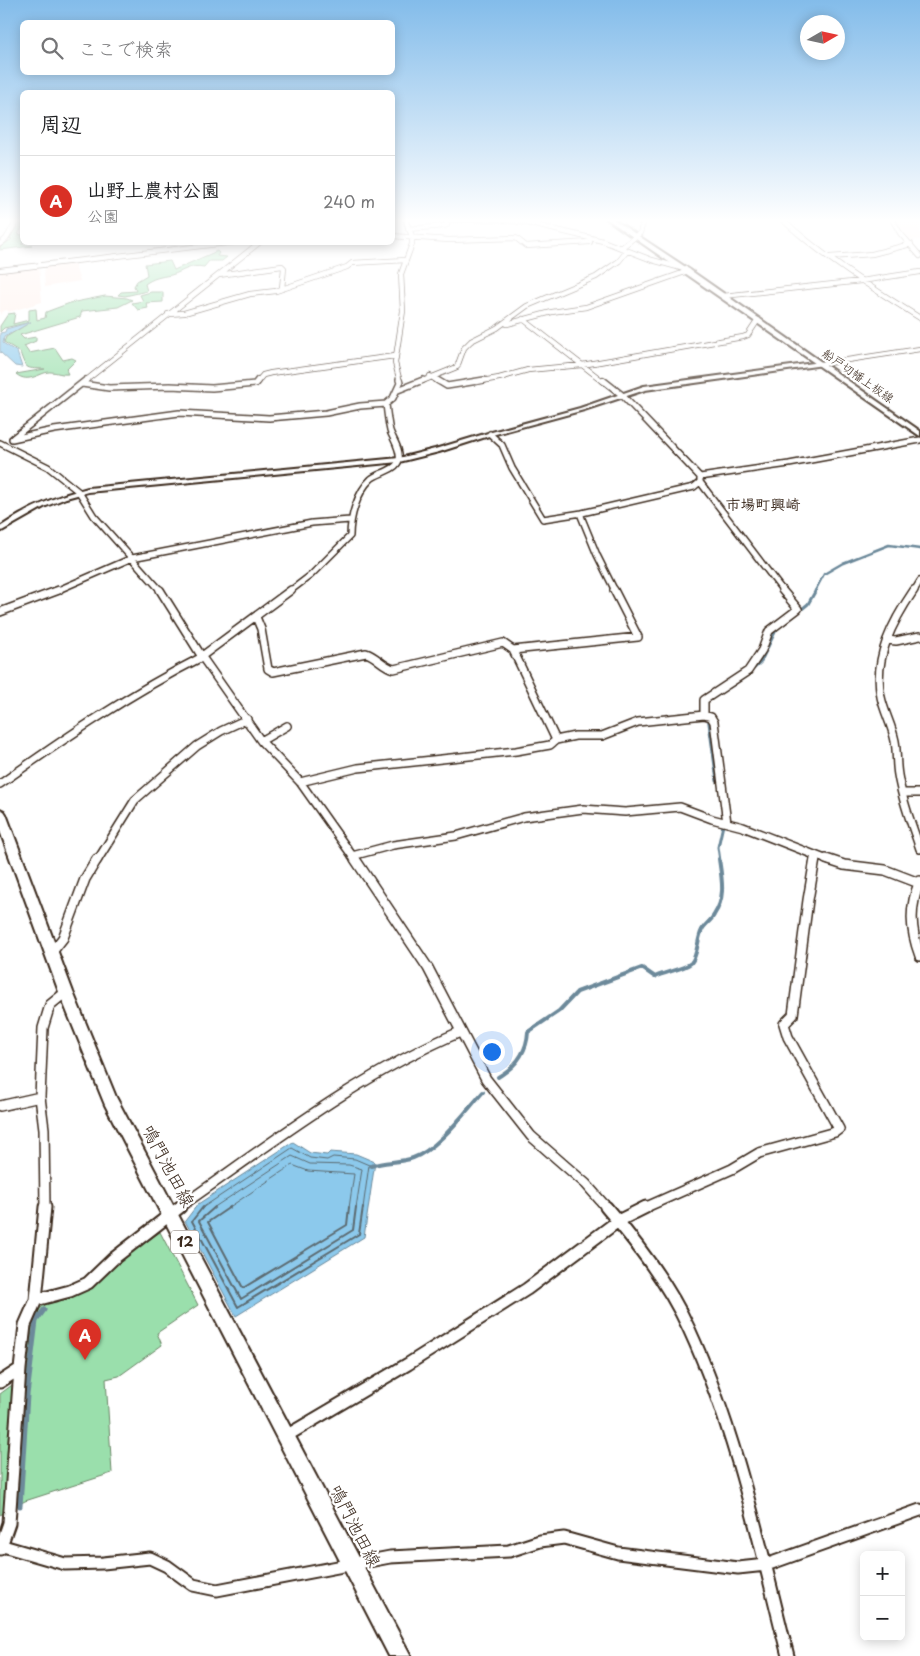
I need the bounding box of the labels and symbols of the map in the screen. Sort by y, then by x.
north arrow [800,15,845,60]
street label: 船戸切幡上板線 [819,344,898,407]
district label: 市場町興崎 [725,492,801,515]
your location [479,1039,505,1065]
street label: 鳴門池田線 [136,1119,202,1211]
road number: 12 [171,1230,199,1254]
pin: A [69,1319,101,1360]
street label: 鳴門池田線 [324,1479,389,1572]

